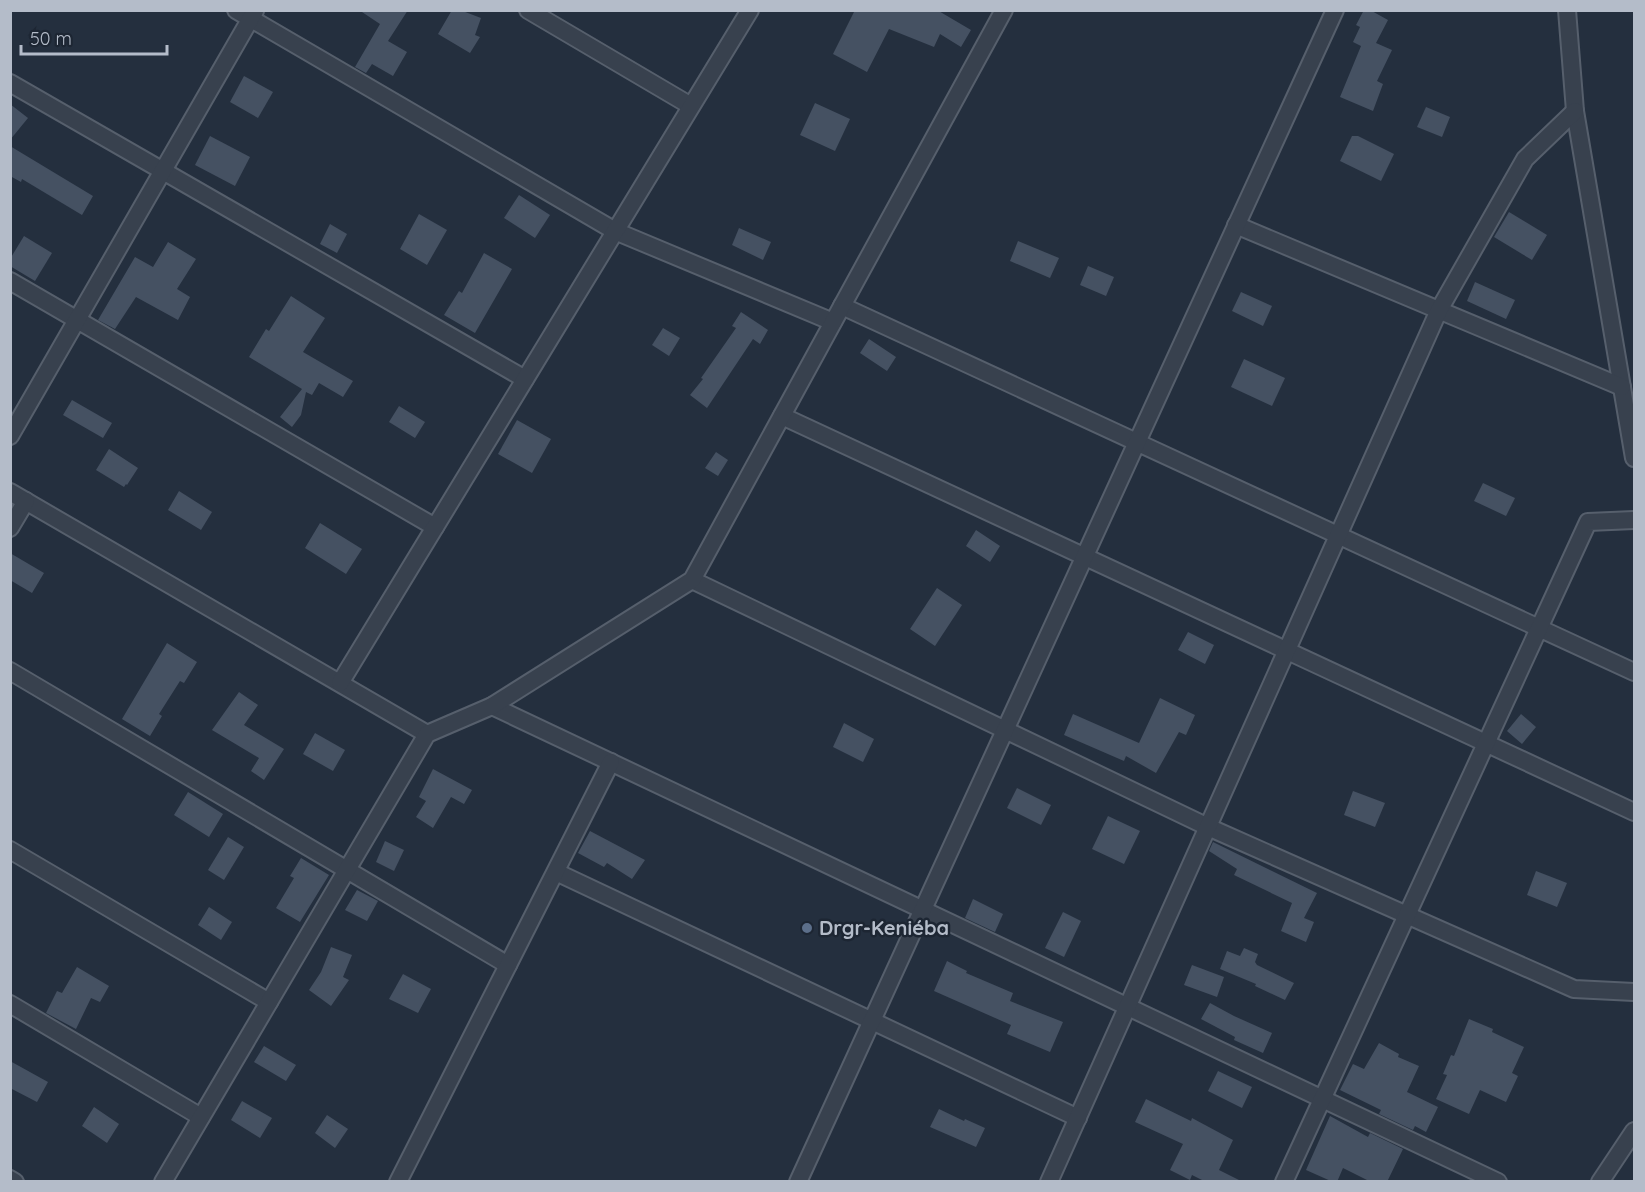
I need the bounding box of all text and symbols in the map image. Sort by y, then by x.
scale bar [21,18,166,56]
text: 50 m [30,27,72,50]
place label: Drgr-Keniéba [819,915,949,940]
marker: Drgr-Keniéba [800,921,814,935]

